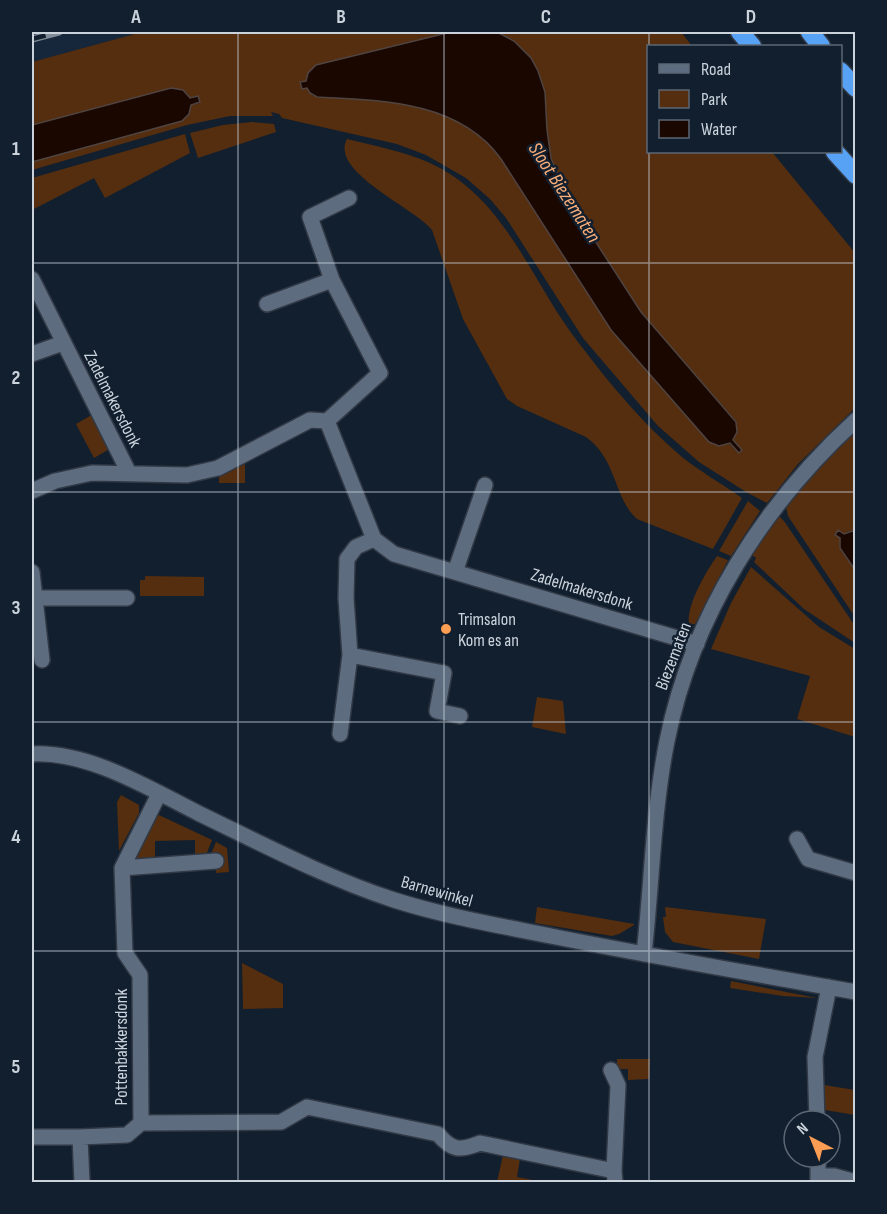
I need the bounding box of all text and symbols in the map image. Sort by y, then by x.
text: A [130,5,141,29]
text: B [336,5,346,29]
text: C [541,5,551,29]
text: D [746,5,756,29]
legend [647,45,842,153]
text: Road [701,59,731,80]
text: Park [701,89,727,110]
text: Water [701,119,737,140]
text: 1 [12,137,20,161]
water label: Sloot Biezematen [523,138,606,247]
street label: Zadelmakersdonk [79,347,146,451]
text: 2 [12,366,20,390]
street label: Zadelmakersdonk [528,564,635,615]
text: 3 [12,596,21,620]
place label: Trimsalon Kom es an [458,609,519,651]
street label: Biezematen [651,619,696,693]
marker: Trimsalon Kom es an [439,622,453,636]
text: 4 [11,825,21,849]
street label: Barnewinkel [399,871,475,912]
street label: Pottenbakkersdonk [111,988,132,1105]
text: 5 [12,1055,21,1079]
north arrow [782,1109,842,1169]
text: N [793,1119,812,1139]

